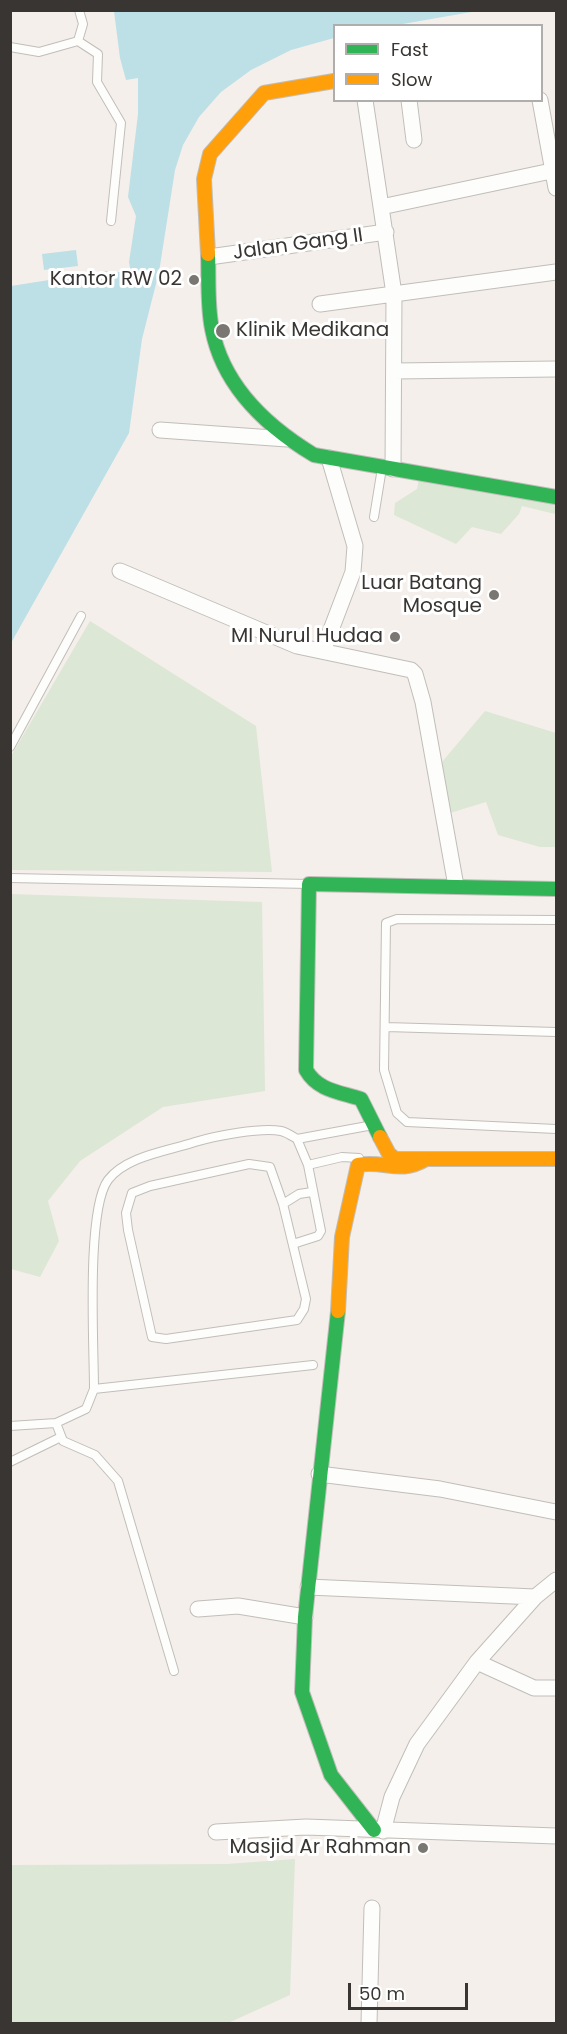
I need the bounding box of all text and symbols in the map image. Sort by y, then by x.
legend [333,24,543,102]
text: Fast [391,37,428,62]
text: Slow [391,67,432,92]
street label: Jalan Gang II [231,224,365,266]
place label: Kantor RW 02 [50,268,182,292]
marker: Kantor RW 02 [187,273,201,287]
place label: Klinik Medikana [236,319,389,343]
marker: Klinik Medikana [214,322,232,340]
place label: Luar Batang Mosque [361,572,482,619]
marker: Luar Batang Mosque [487,588,501,602]
place label: MI Nurul Hudaa [231,625,383,649]
marker: MI Nurul Hudaa [388,630,402,644]
place label: Masjid Ar Rahman [229,1836,411,1860]
marker: Masjid Ar Rahman [416,1841,430,1855]
scale bar [351,1971,471,2009]
text: 50 m [359,1981,405,2006]

